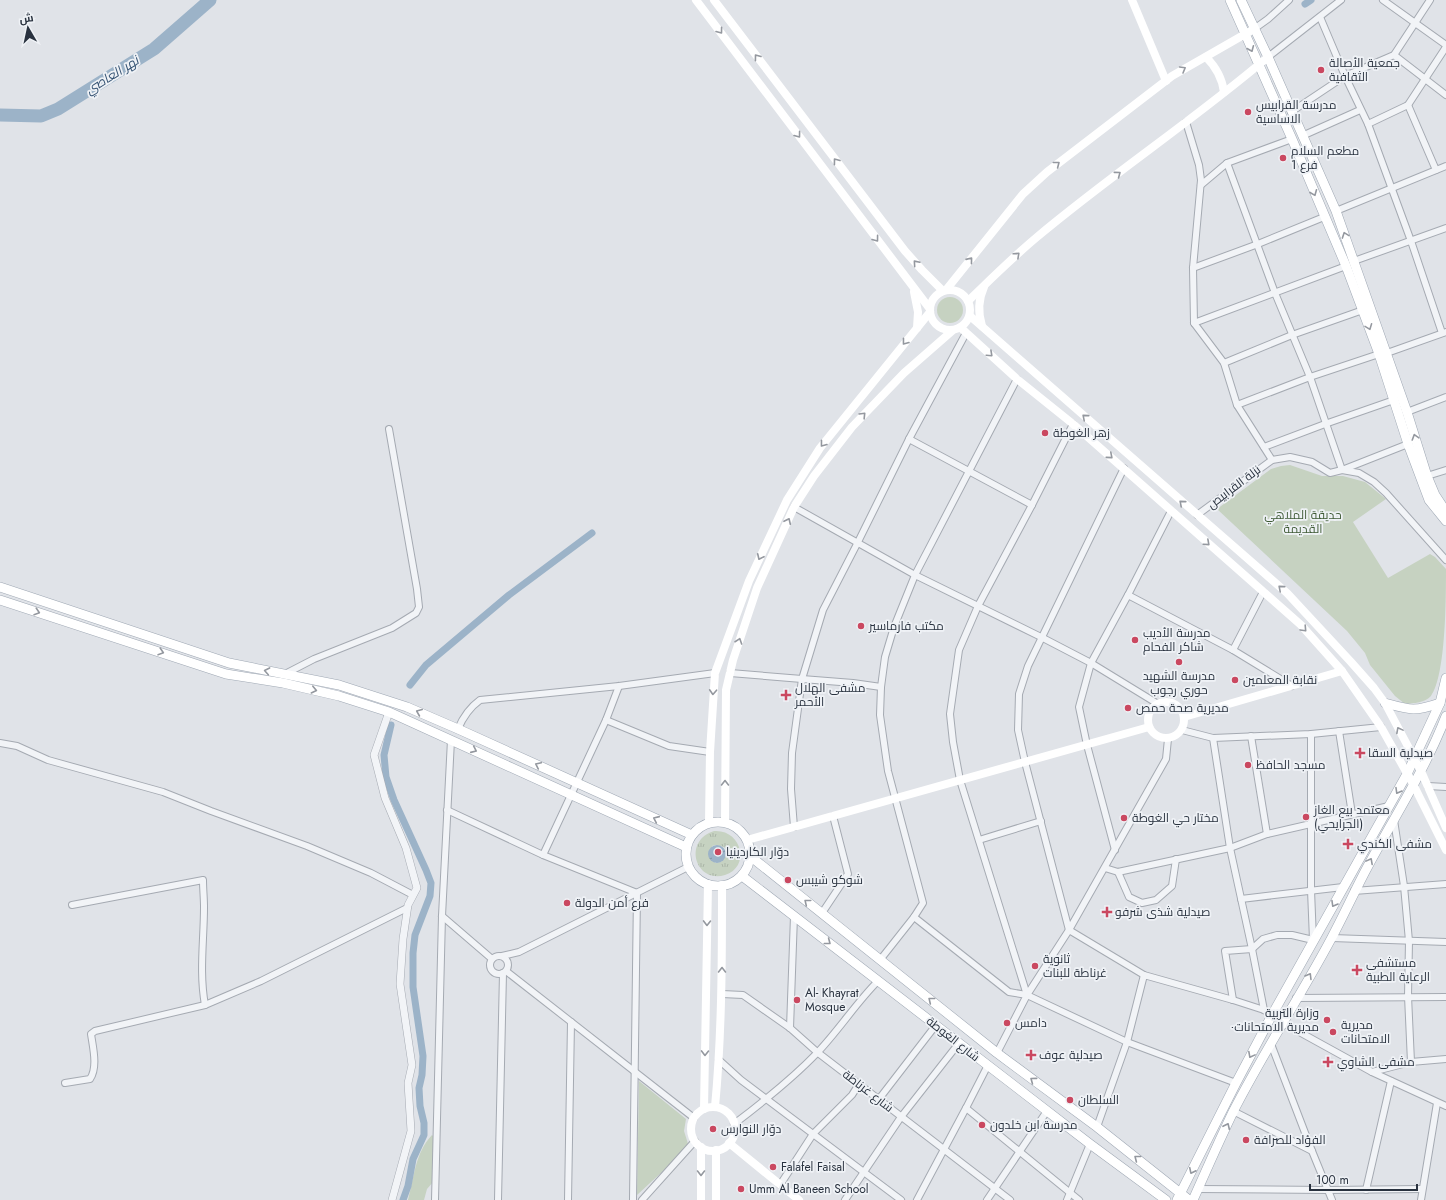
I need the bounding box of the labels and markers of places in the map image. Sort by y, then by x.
place label: جمعية الأصالة الثقافية [1329,54,1400,86]
marker: جمعية الأصالة الثقافية [1316,65,1326,75]
place label: مدرسة القرابيس الاساسية [1256,96,1336,128]
marker: مدرسة القرابيس الاساسية [1243,107,1253,117]
place label: مطعم السلام فرع 1 [1291,142,1359,174]
marker: مطعم السلام فرع 1 [1278,153,1288,163]
place label: زهر الغوطة [1053,424,1110,442]
marker: زهر الغوطة [1040,428,1050,438]
place label: مكتب فارماسير [868,617,944,635]
marker: مكتب فارماسير [856,621,866,631]
place label: مدرسة الأديب شاكر الفحام [1143,624,1211,656]
marker: مدرسة الأديب شاكر الفحام [1130,635,1140,645]
marker: مدرسة الشهيد حوري رجوب [1174,657,1184,667]
place label: مدرسة الشهيد حوري رجوب [1143,667,1215,700]
place label: نقابة المعلمين [1243,671,1317,689]
marker: نقابة المعلمين [1230,675,1240,685]
place label: مشفى الهلال الأحمر [794,679,865,711]
marker: مشفى الهلال الأحمر [780,689,792,701]
place label: مديرية صحة حمص [1136,699,1229,717]
marker: مديرية صحة حمص [1123,703,1133,713]
place label: صيدلية السقا [1368,744,1433,762]
marker: صيدلية السقا [1355,748,1365,758]
place label: مسجد الحافظ [1256,756,1325,774]
marker: مسجد الحافظ [1243,760,1253,770]
place label: معتمد بيع الغاز (الجرايحي) [1313,801,1390,834]
place label: مختار حي الغوطة [1132,809,1219,828]
marker: معتمد بيع الغاز (الجرايحي) [1301,812,1311,822]
marker: مختار حي الغوطة [1119,813,1129,823]
place label: مشفى الكندي [1357,835,1432,854]
marker: مشفى الكندي [1342,838,1354,850]
place label: دوّار الكاردينيا [726,843,789,861]
marker: دوّار الكاردينيا [713,847,723,857]
place label: شوكو شيبس [796,871,863,889]
marker: شوكو شيبس [783,875,793,885]
place label: فرع أمن الدولة [575,894,649,912]
marker: فرع أمن الدولة [562,898,572,908]
place label: صيدلية شذى شرفو [1115,903,1210,921]
marker: صيدلية شذى شرفو [1102,907,1112,917]
place label: ثانوية غرناطة للبنات [1043,950,1107,982]
place label: مستشفى الرعاية الطبية [1366,954,1430,986]
marker: ثانوية غرناطة للبنات [1030,961,1040,971]
marker: مستشفى الرعاية الطبية [1351,964,1363,976]
place label: Al- Khayrat Mosque [805,984,859,1016]
marker: Al- Khayrat Mosque [792,995,802,1005]
place label: وزارة التربية -مديرية الامتحانات [1232,1004,1319,1036]
place label: دامس [1015,1014,1047,1032]
marker: وزارة التربية -مديرية الامتحانات [1322,1015,1332,1025]
place label: مديرية الامتحانات [1341,1016,1390,1048]
marker: دامس [1002,1018,1012,1028]
marker: مديرية الامتحانات [1328,1027,1338,1037]
place label: صيدلية عوف [1039,1046,1103,1064]
marker: صيدلية عوف [1026,1050,1036,1060]
place label: مشفى الشاوي [1337,1053,1415,1072]
marker: مشفى الشاوي [1322,1056,1334,1068]
place label: السلطان [1078,1091,1119,1109]
marker: السلطان [1065,1095,1075,1105]
place label: مدرسة ابن خلدون [990,1116,1077,1134]
place label: دوّار النوارس [721,1120,781,1138]
marker: مدرسة ابن خلدون [977,1120,987,1130]
marker: دوّار النوارس [708,1124,718,1134]
place label: الفؤاد للصرافة [1254,1131,1326,1149]
marker: الفؤاد للصرافة [1241,1135,1251,1145]
place label: Falafel Faisal [781,1158,845,1176]
marker: Falafel Faisal [768,1162,778,1172]
place label: Umm Al Baneen School [749,1180,869,1198]
marker: Umm Al Baneen School [736,1184,746,1194]

